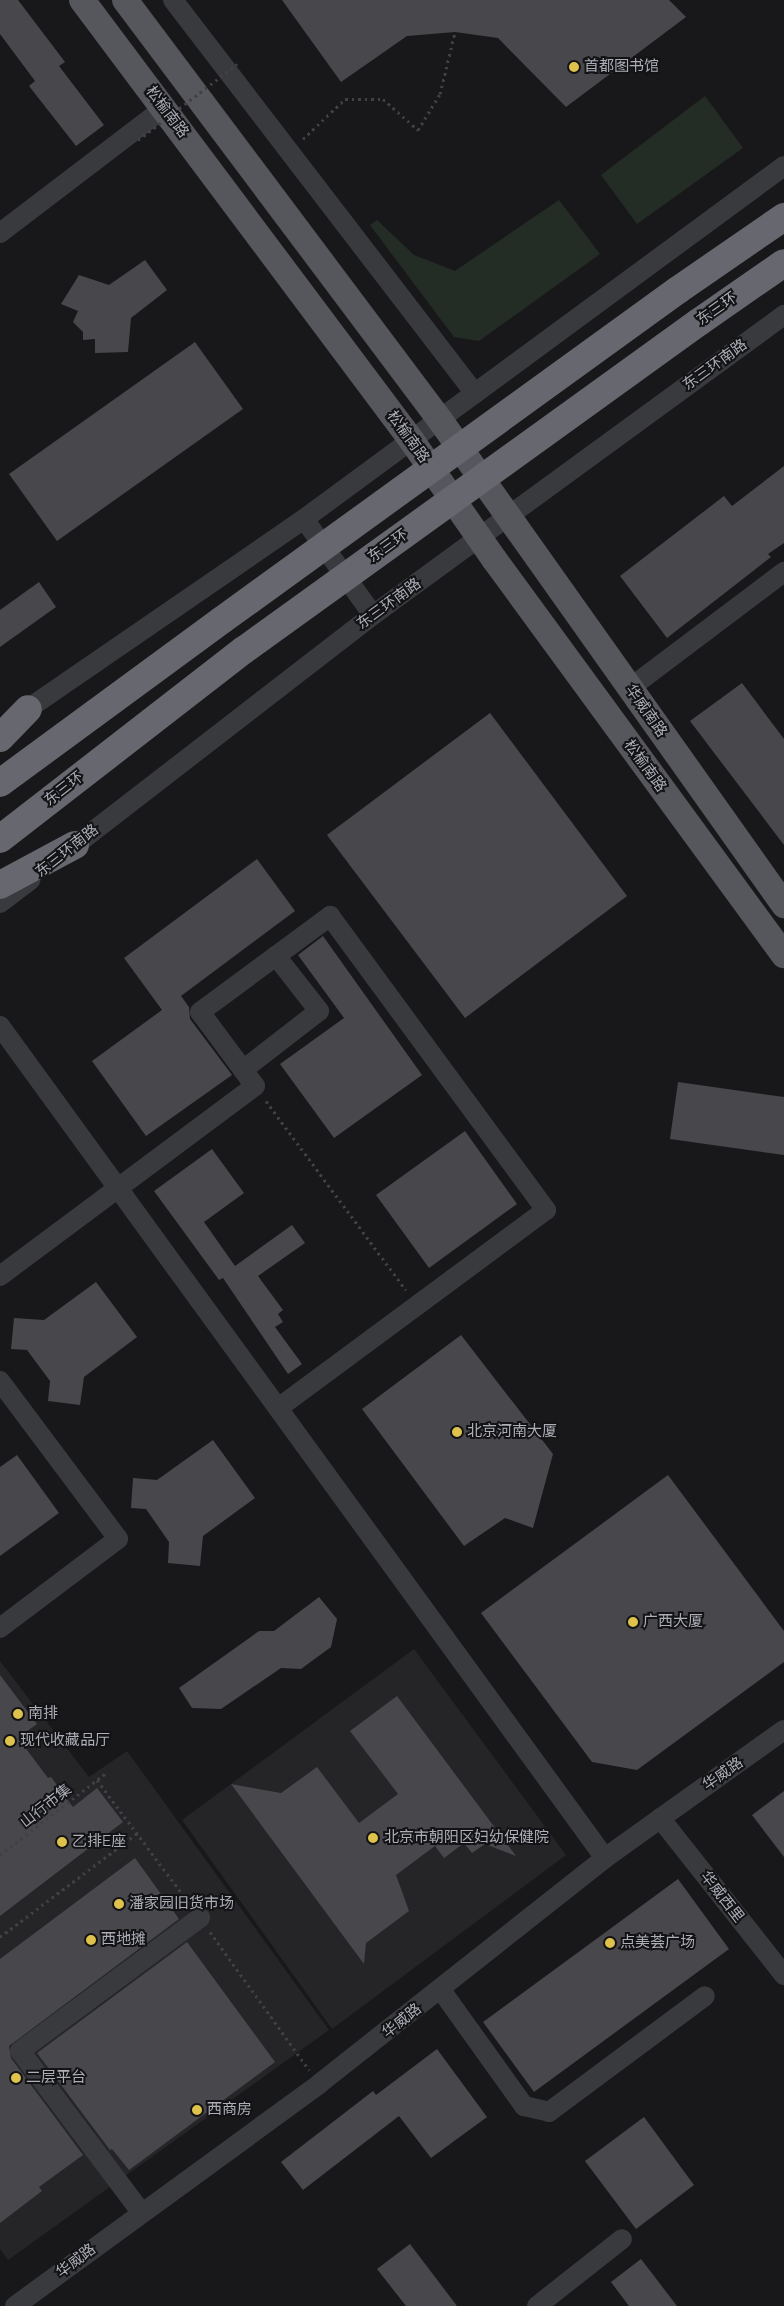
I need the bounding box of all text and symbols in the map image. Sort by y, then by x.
place label: 首都图书馆 [584,58,659,76]
marker: 首都图书馆 [568,61,580,73]
street label: 松榆南路 [142,83,192,141]
street label: 东三环 [693,289,741,329]
street label: 东三环南路 [679,336,751,394]
street label: 松榆南路 [383,407,433,467]
street label: 东三环 [365,525,411,567]
street label: 东三环南路 [353,575,425,633]
street label: 华威南路 [621,681,671,741]
street label: 松榆南路 [620,736,670,796]
street label: 东三环 [41,768,87,810]
street label: 东三环南路 [32,821,102,881]
place label: 北京河南大厦 [467,1423,557,1441]
marker: 北京河南大厦 [451,1426,463,1438]
place label: 广西大厦 [643,1613,703,1631]
marker: 广西大厦 [627,1616,639,1628]
place label: 南排 [28,1705,58,1723]
marker: 南排 [12,1708,24,1720]
place label: 现代收藏品厅 [20,1732,110,1750]
marker: 现代收藏品厅 [4,1735,16,1747]
street label: 华威路 [699,1754,747,1794]
street label: 山行市集 [17,1780,75,1832]
place label: 北京市朝阳区妇幼保健院 [384,1829,549,1847]
marker: 北京市朝阳区妇幼保健院 [366,1831,380,1845]
place label: 乙排E座 [72,1833,126,1851]
marker: 乙排E座 [56,1836,68,1848]
street label: 华威西里 [696,1868,748,1926]
place label: 潘家园旧货市场 [129,1895,234,1913]
marker: 潘家园旧货市场 [113,1898,125,1910]
place label: 西地摊 [101,1931,146,1949]
marker: 西地摊 [85,1934,97,1946]
place label: 点美荟广场 [620,1934,695,1952]
marker: 点美荟广场 [604,1937,616,1949]
street label: 华威路 [379,2000,425,2042]
place label: 二层平台 [26,2069,86,2087]
marker: 二层平台 [10,2072,22,2084]
place label: 西商房 [207,2101,252,2119]
marker: 西商房 [191,2104,203,2116]
street label: 华威路 [53,2240,99,2282]

